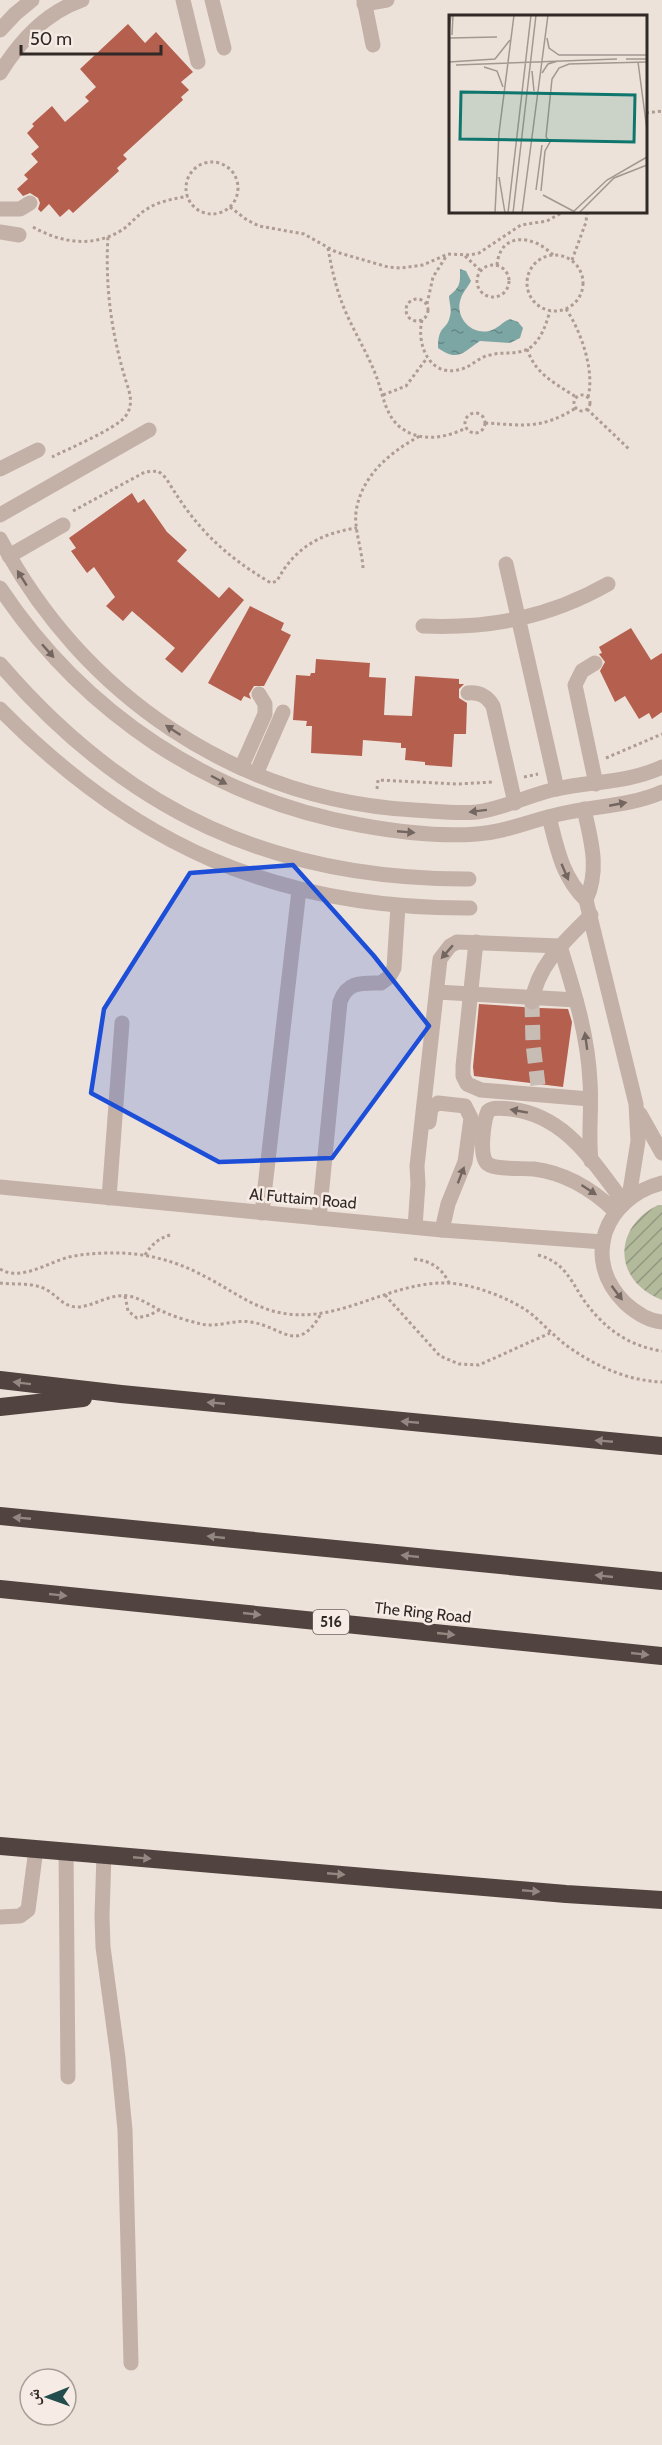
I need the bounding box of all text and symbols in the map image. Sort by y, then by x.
inset map [449,15,647,213]
scale bar [21,18,160,56]
text: 50 m [30,28,72,50]
one-way arrow [17,570,28,586]
one-way arrow [41,643,54,658]
one-way arrow [164,725,181,736]
one-way arrow [211,776,228,785]
one-way arrow [609,799,628,808]
one-way arrow [468,806,487,815]
one-way arrow [397,827,416,837]
one-way arrow [560,863,570,881]
one-way arrow [440,944,454,959]
one-way arrow [581,1032,590,1051]
one-way arrow [509,1106,528,1115]
one-way arrow [456,1165,466,1183]
street label: Al Futtaim Road [249,1184,357,1213]
one-way arrow [581,1184,597,1196]
one-way arrow [611,1285,623,1301]
one-way arrow [12,1378,31,1388]
one-way arrow [206,1398,225,1408]
one-way arrow [400,1417,419,1427]
one-way arrow [594,1436,613,1446]
one-way arrow [12,1513,31,1523]
one-way arrow [206,1532,225,1542]
one-way arrow [400,1551,419,1561]
one-way arrow [594,1571,613,1581]
one-way arrow [49,1590,68,1600]
street label: The Ring Road [374,1598,472,1627]
one-way arrow [243,1609,262,1619]
road number: 516 [313,1610,349,1634]
one-way arrow [437,1629,456,1639]
one-way arrow [631,1649,650,1659]
one-way arrow [133,1853,152,1862]
one-way arrow [327,1869,346,1879]
one-way arrow [521,1886,540,1896]
north arrow [18,2367,78,2427]
text: ش [24,2389,43,2406]

